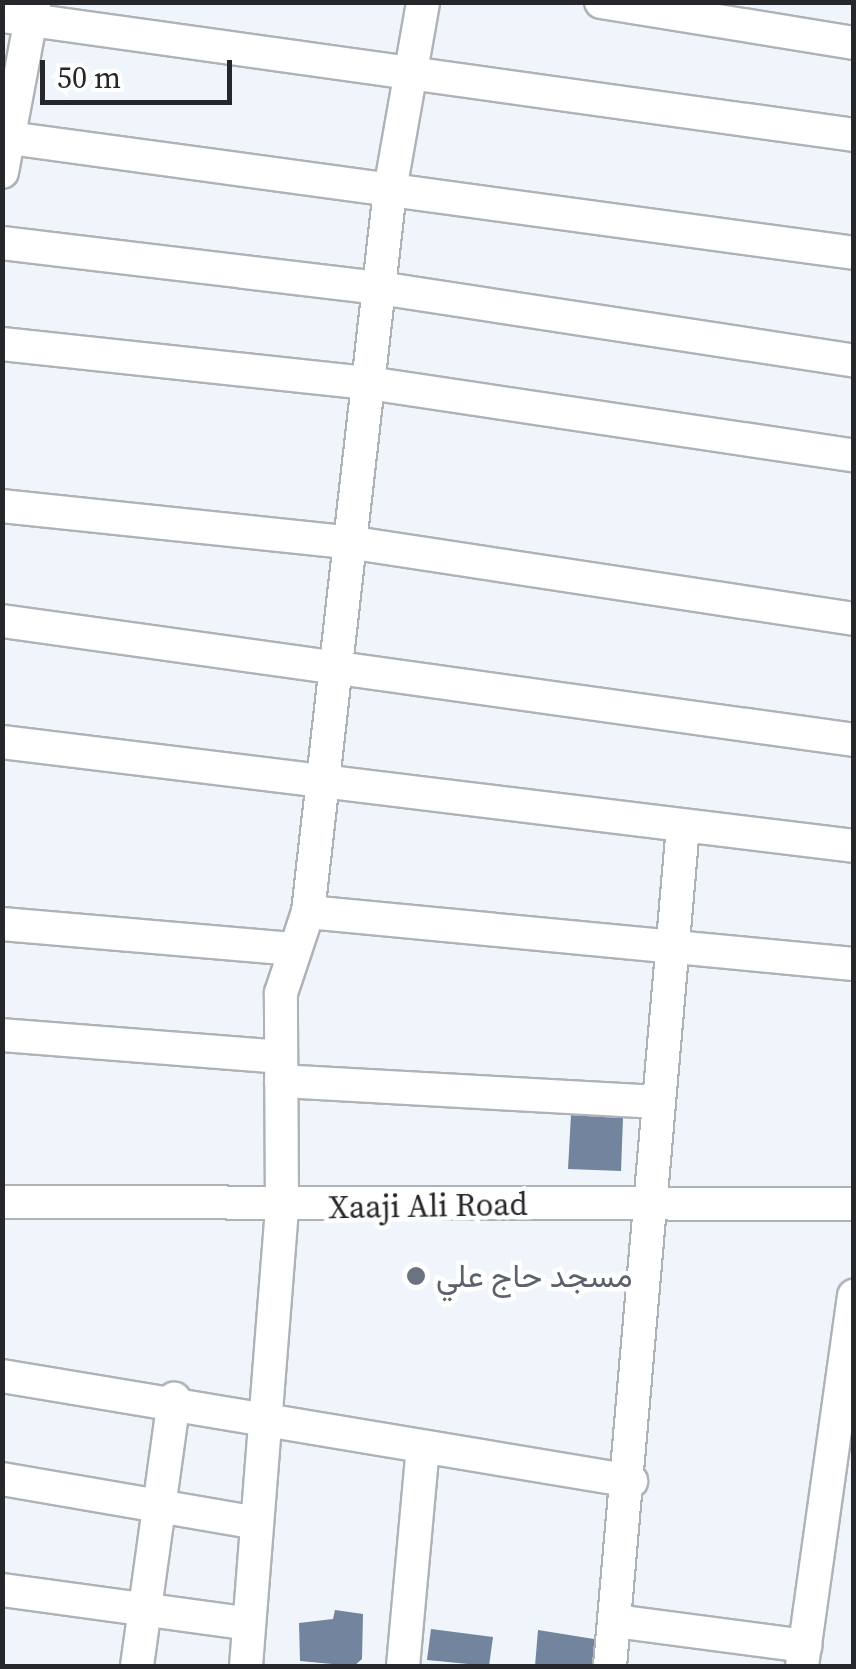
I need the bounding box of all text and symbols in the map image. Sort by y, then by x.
scale bar [45,40,238,102]
text: 50 m [57,57,121,98]
street label: Xaaji Ali Road [328,1185,528,1227]
place label: مسجد حاج علي [436,1257,633,1295]
marker: مسجد حاج علي [405,1265,427,1287]

